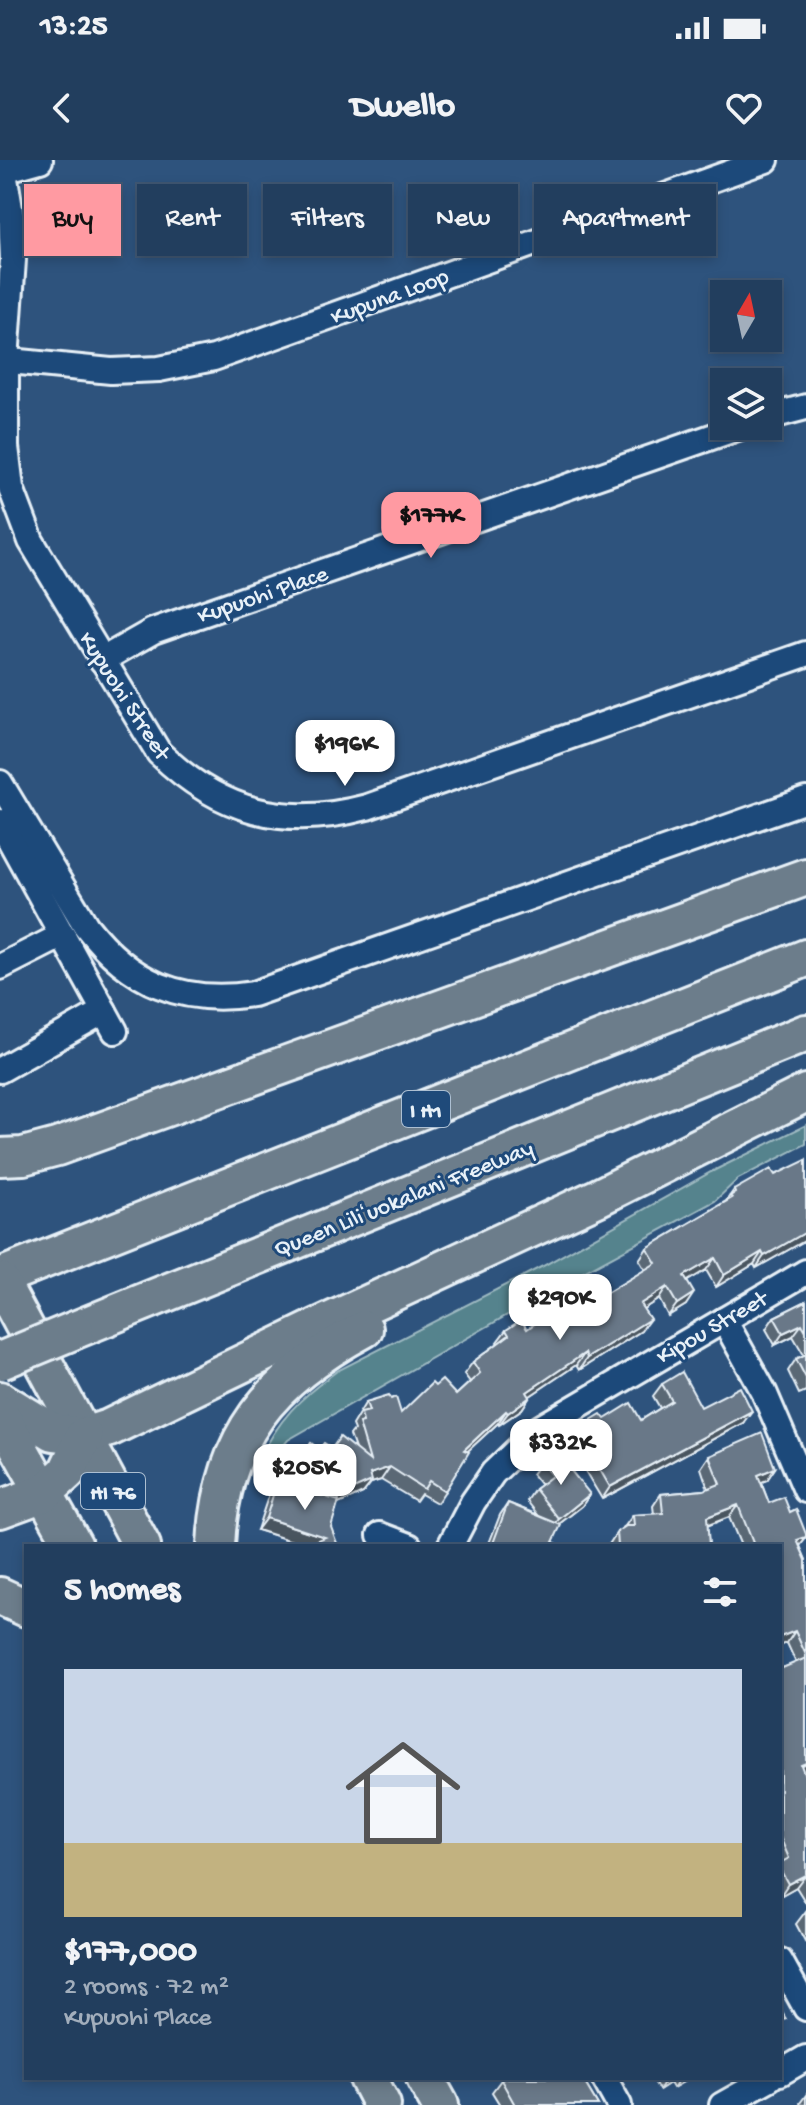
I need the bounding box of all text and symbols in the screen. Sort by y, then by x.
text: 13:25 [40,11,108,46]
icon: back [40,86,84,130]
icon: heart [722,86,766,130]
text: Dwello [351,87,455,130]
chip: Buy [24,184,121,256]
chip: Rent [137,184,247,256]
chip: Filters [263,184,392,256]
chip: New [408,184,518,256]
chip: Apartment [534,184,716,256]
street label: Kupuna Loop [327,263,453,333]
north arrow [710,280,782,352]
map controls [710,280,782,440]
button: layers [710,368,782,440]
pin: $177K [375,492,487,560]
text: $177K [399,502,463,533]
street label: Kupuohi Place [194,560,333,632]
street label: Kupuohi Street [71,627,177,769]
pin: $196K [289,720,401,788]
text: $196K [314,730,376,761]
road number: I H1 [402,1091,450,1127]
street label: Queen Liliʻuokalani Freeway [270,1135,538,1266]
pin: $290K [504,1274,616,1342]
text: $290K [527,1284,593,1315]
street label: Kipou Street [652,1284,775,1372]
pin: $332K [505,1419,617,1487]
text: $332K [528,1429,594,1460]
pin: $205K [249,1444,361,1512]
text: $205K [271,1454,339,1485]
road number: HI 76 [81,1473,145,1509]
icon: filters [698,1570,742,1614]
text: 5 homes [64,1572,180,1612]
icon: home [331,1721,475,1865]
text: $177,000 [64,1933,197,1973]
text: 2 rooms · 72 m² [64,1973,229,2004]
text: Kupuohi Place [64,2004,212,2035]

